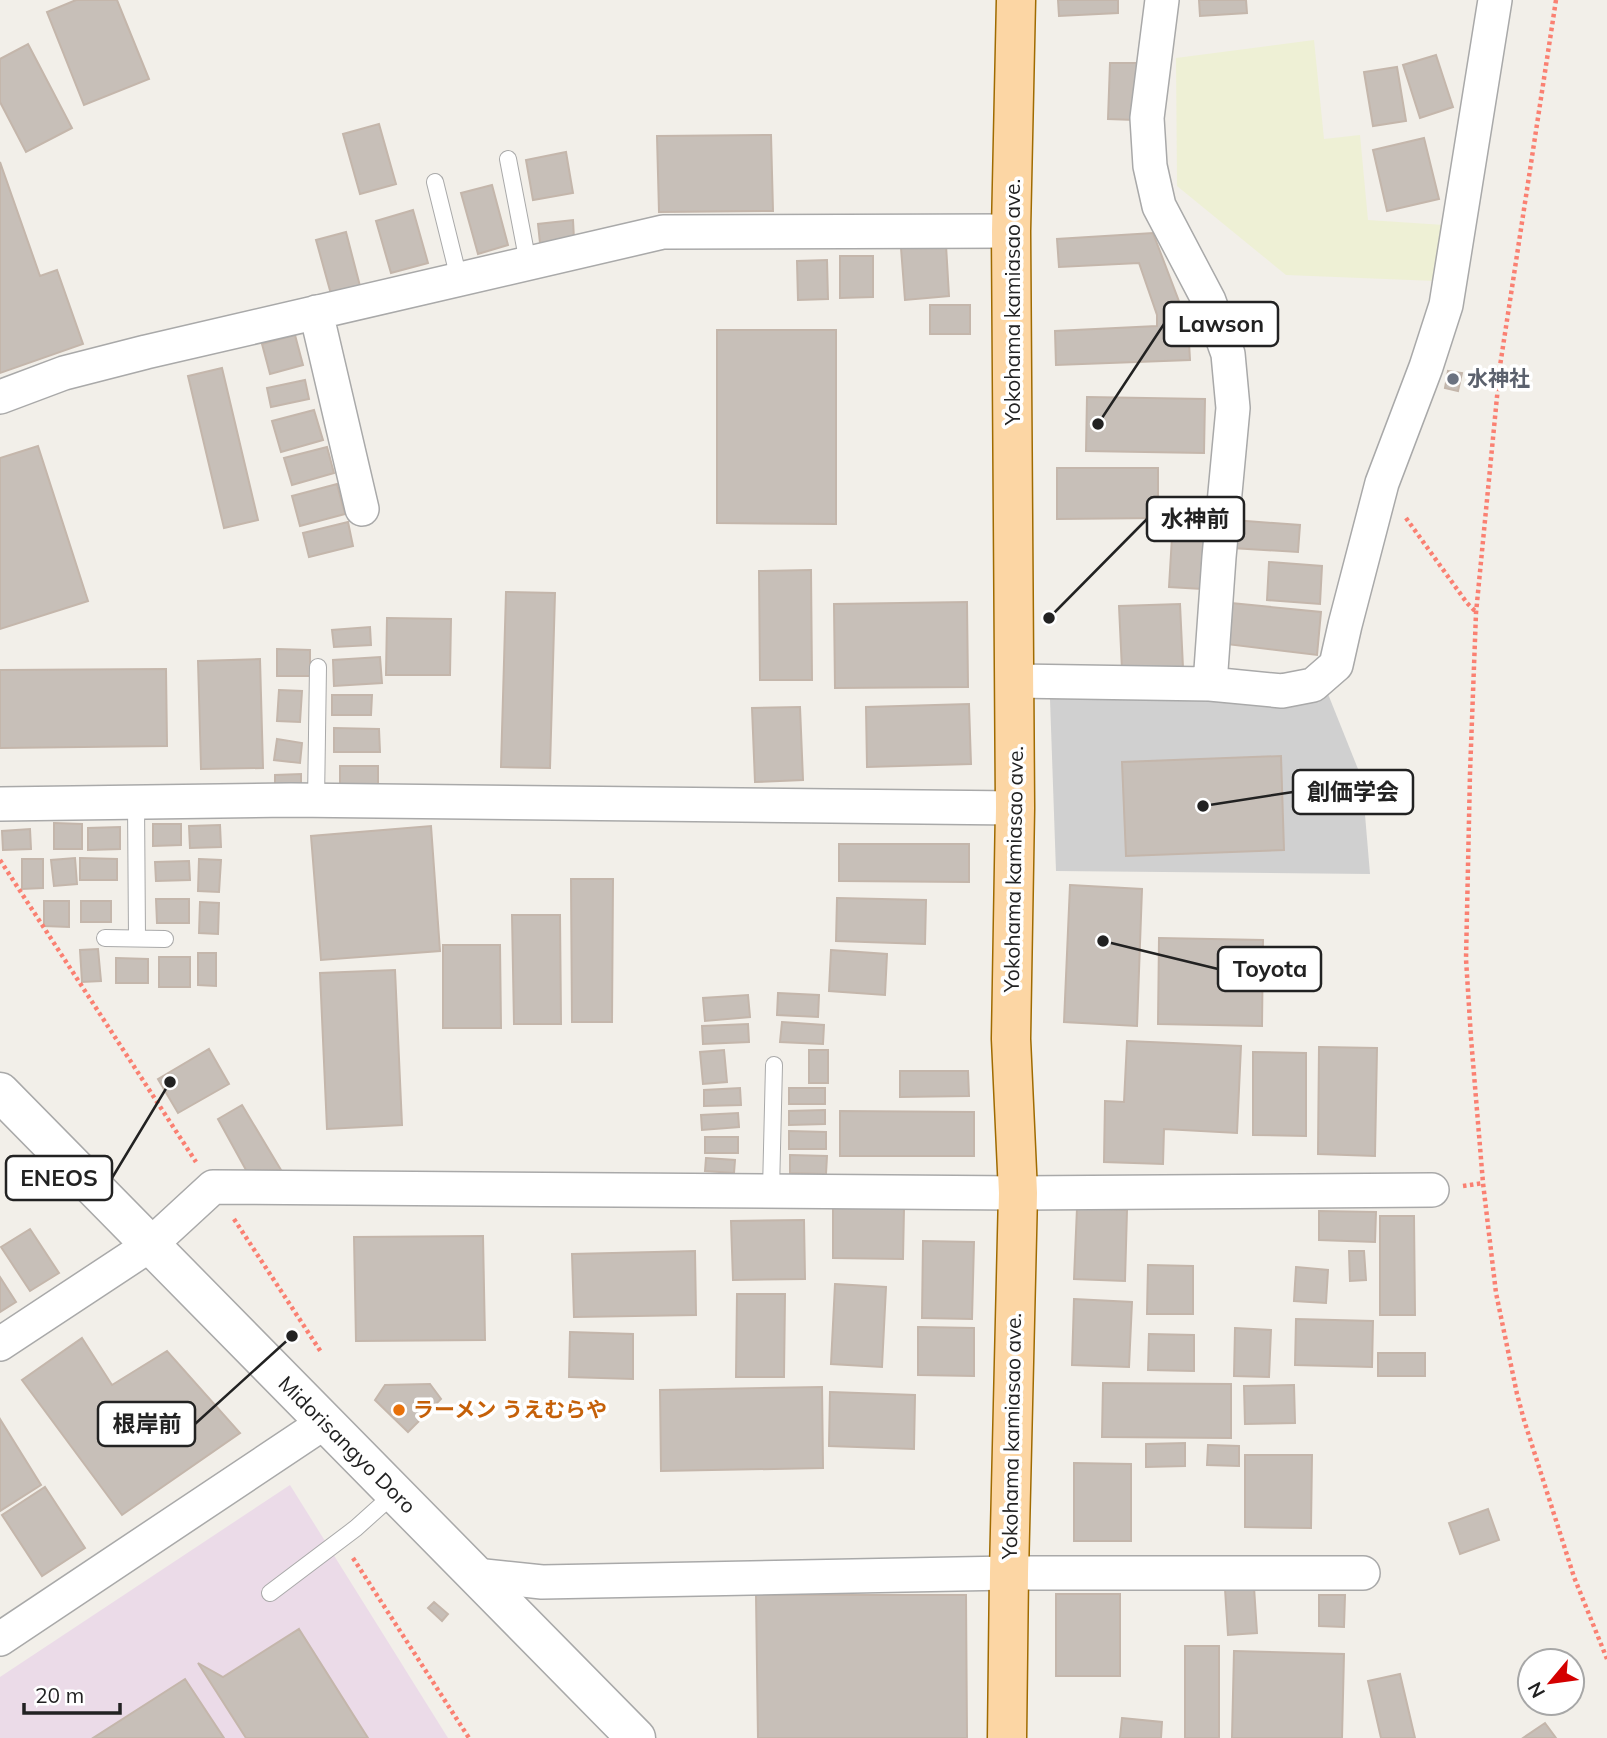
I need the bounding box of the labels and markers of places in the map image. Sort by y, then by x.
callout: Lawson [1164,302,1278,346]
place label: 水神社 [1467,365,1530,391]
marker: 水神社 [1445,371,1461,387]
callout: 水神前 [1147,497,1244,541]
callout: 創価学会 [1293,770,1413,814]
callout: Toyota [1218,947,1321,991]
callout: ENEOS [6,1156,112,1200]
place label: ラーメン うえむらや [413,1396,607,1422]
callout: 根岸前 [98,1402,195,1446]
marker: ラーメン うえむらや [391,1402,407,1418]

